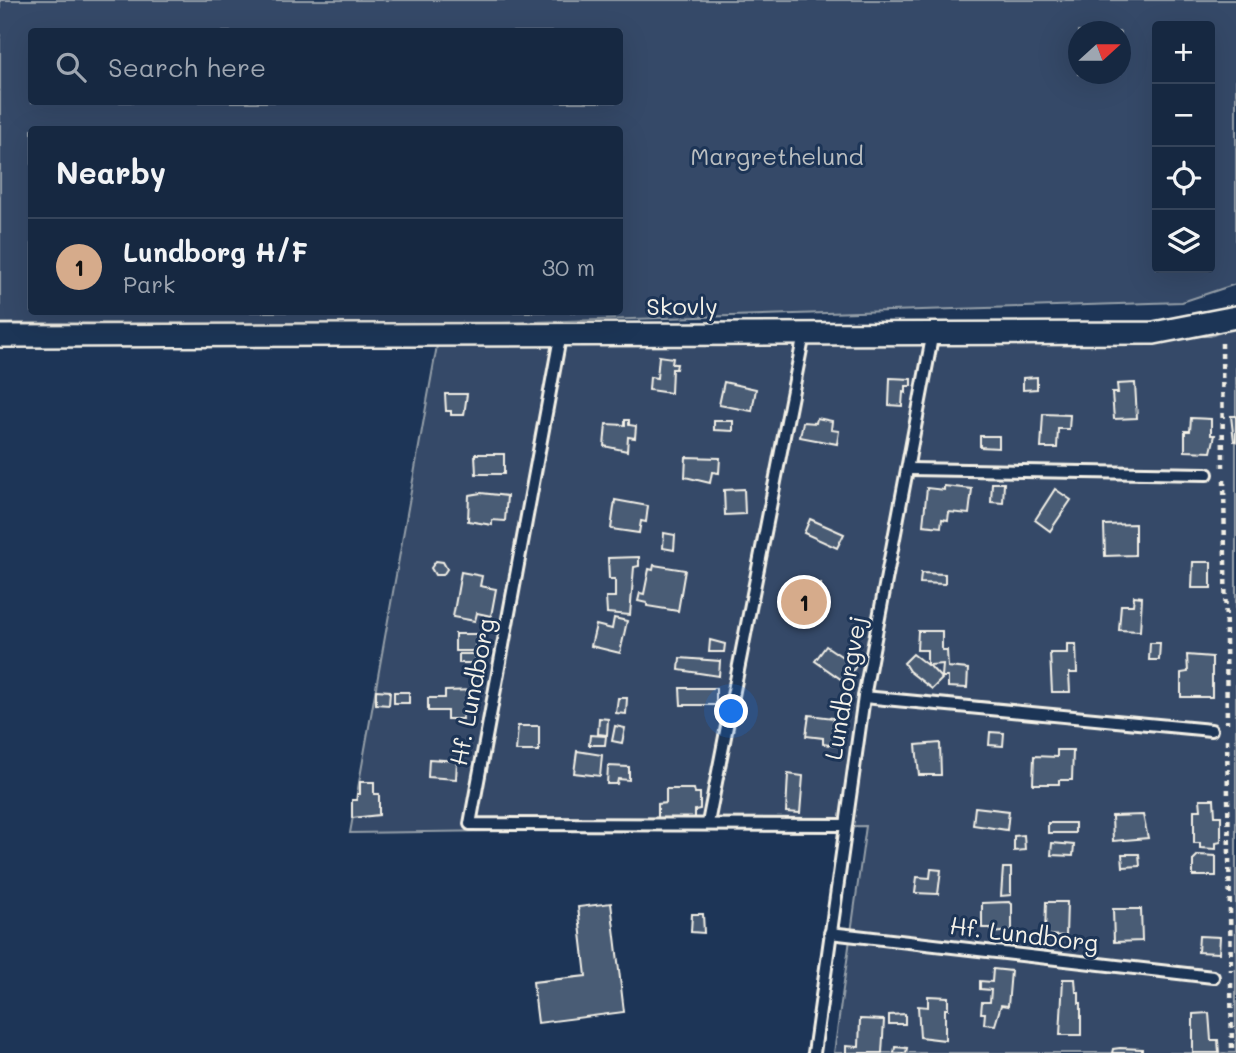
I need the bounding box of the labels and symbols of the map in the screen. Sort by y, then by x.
north arrow [1068,21,1131,84]
park label: Margrethelund [690,140,864,171]
street label: Skovly [646,290,718,321]
pin: 1 [781,576,827,628]
street label: Lundborgvej [817,613,872,762]
street label: Hf. Lundborg [442,615,501,768]
your location [714,694,748,728]
street label: Hf. Lundborg [948,909,1100,958]

